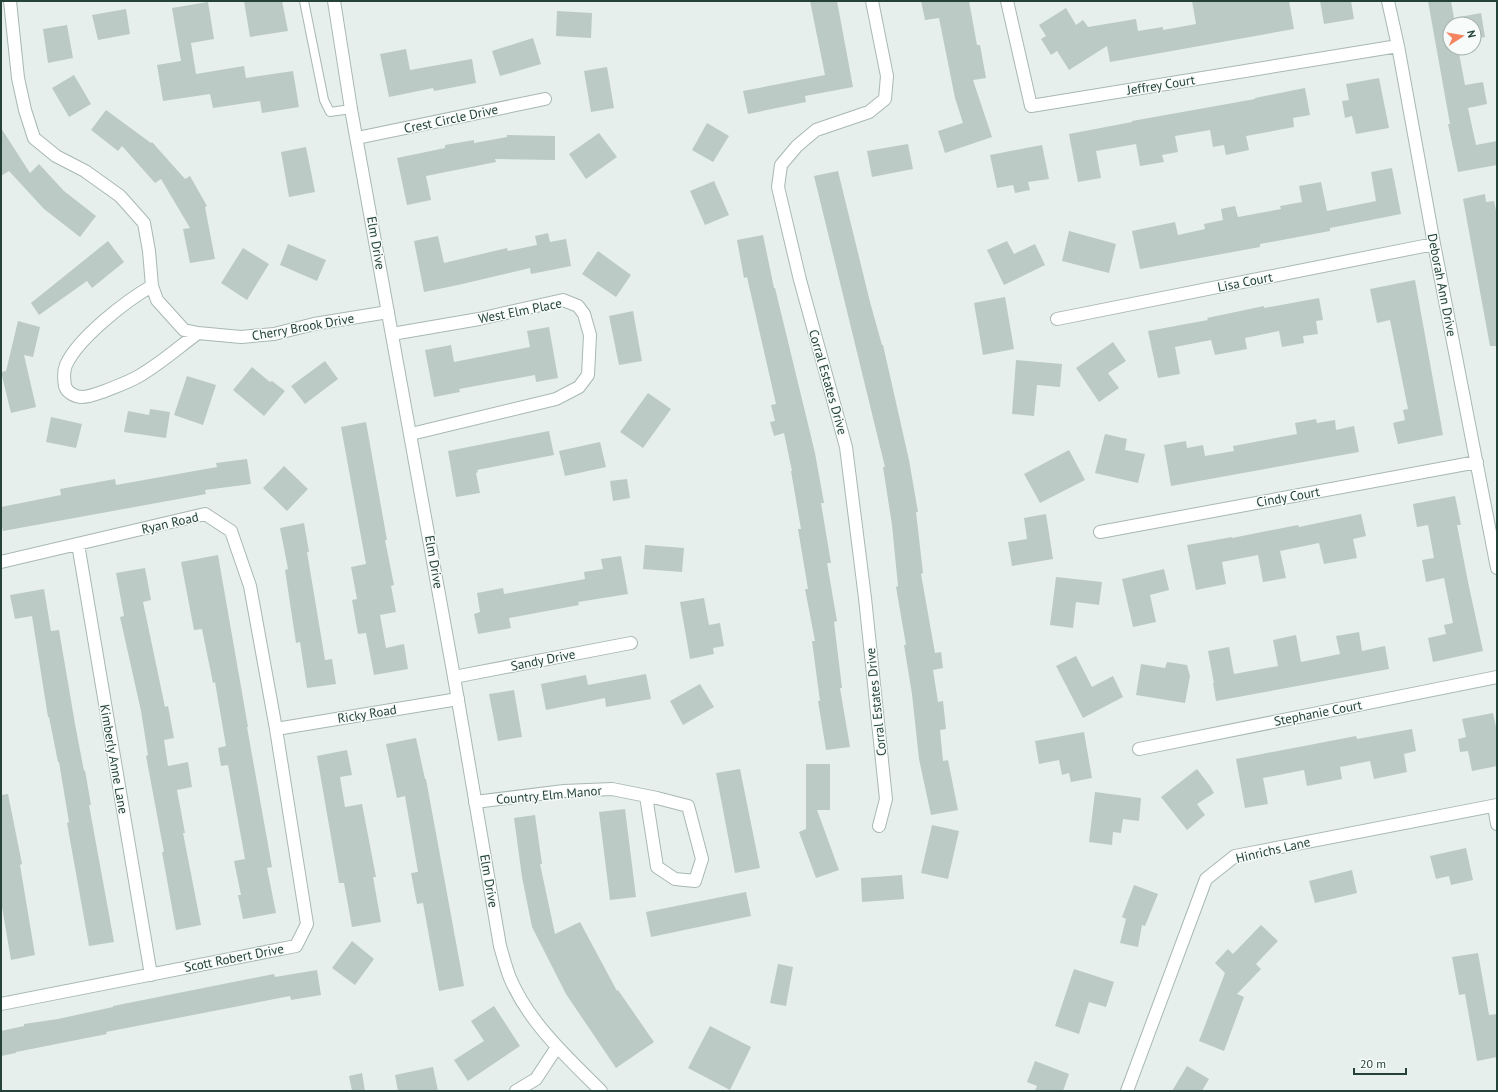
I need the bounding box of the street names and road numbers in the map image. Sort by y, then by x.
street label: Jeffrey Court [1125,71,1197,99]
street label: Crest Circle Drive [402,101,500,137]
street label: Elm Drive [363,215,389,271]
street label: Deborah Ann Drive [1424,232,1460,338]
street label: Lisa Court [1216,268,1275,296]
street label: West Elm Place [477,295,563,327]
street label: Cherry Brook Drive [251,310,355,344]
street label: Corral Estates Drive [805,327,851,437]
street label: Cindy Court [1255,483,1322,511]
street label: Ryan Road [140,508,200,538]
street label: Elm Drive [421,534,447,590]
street label: Sandy Drive [509,645,577,675]
street label: Corral Estates Drive [862,647,890,757]
street label: Stephanie Court [1273,696,1364,730]
street label: Ricky Road [336,701,398,727]
street label: Kimberly Anne Lane [96,703,132,815]
street label: Country Elm Manor [495,782,603,808]
street label: Hinrichs Lane [1234,833,1312,867]
street label: Elm Drive [476,853,502,909]
street label: Scott Robert Drive [183,940,285,976]

